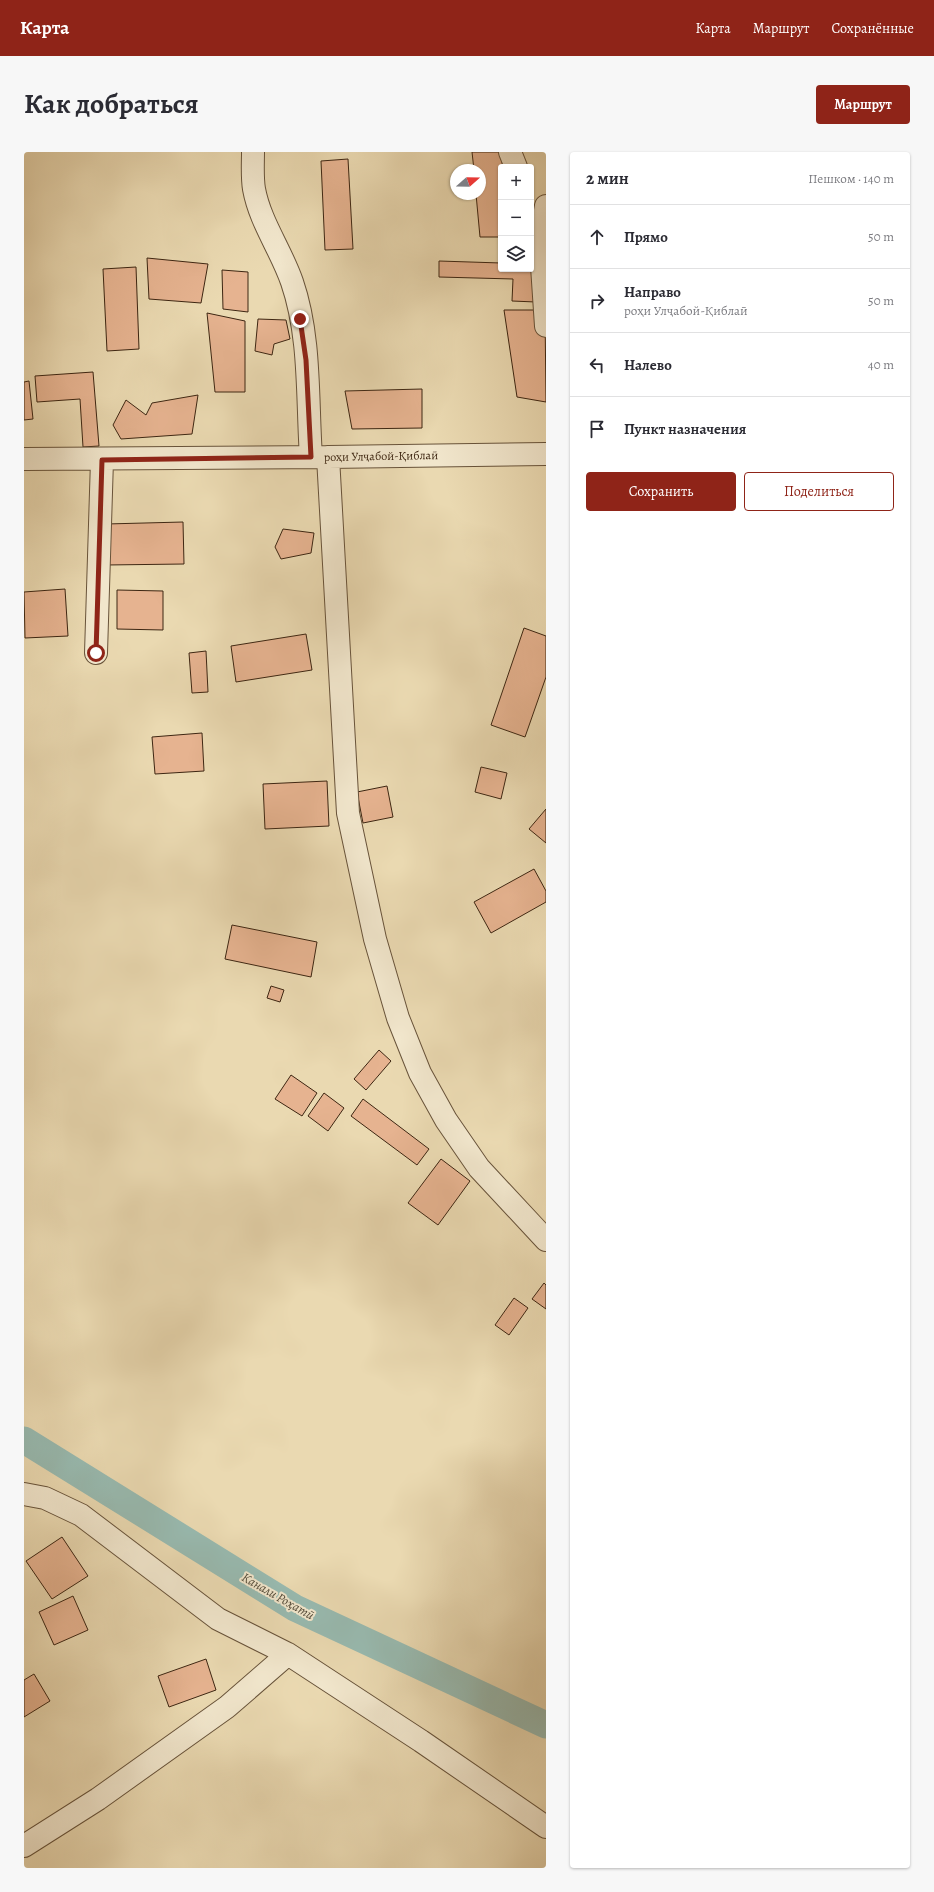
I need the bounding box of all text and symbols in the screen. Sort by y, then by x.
text: Карта [20,15,69,41]
text: Карта [696,19,731,38]
text: Маршрут [753,19,809,38]
text: Сохранённые [831,19,914,38]
text: Как добраться [24,85,199,123]
button: Маршрут [816,85,910,124]
north arrow [450,164,486,200]
map controls [498,164,534,272]
button: + [498,164,534,200]
text: 2 мин [586,167,629,190]
text: Пешком · 140 m [808,170,894,187]
button: − [498,200,534,236]
icon: ahead [586,226,608,248]
text: Прямо [624,227,668,247]
text: 50 m [868,228,894,245]
button: layers [498,236,534,272]
text: Направо [624,282,681,302]
icon: right [586,290,608,312]
text: 50 m [868,292,894,309]
text: роҳи Улҷабой-Қиблаӣ [624,302,748,319]
route end [291,310,309,328]
icon: left [586,354,608,376]
text: Налево [624,355,672,375]
text: 40 m [868,356,894,373]
icon: arrive [586,418,608,440]
text: Пункт назначения [624,419,746,439]
street label: роҳи Улҷабой-Қиблаӣ [324,447,438,465]
button: Сохранить [586,472,736,511]
button: Поделиться [744,472,894,511]
route start [87,644,105,662]
water label: Канали Роҳатӣ [239,1568,318,1624]

